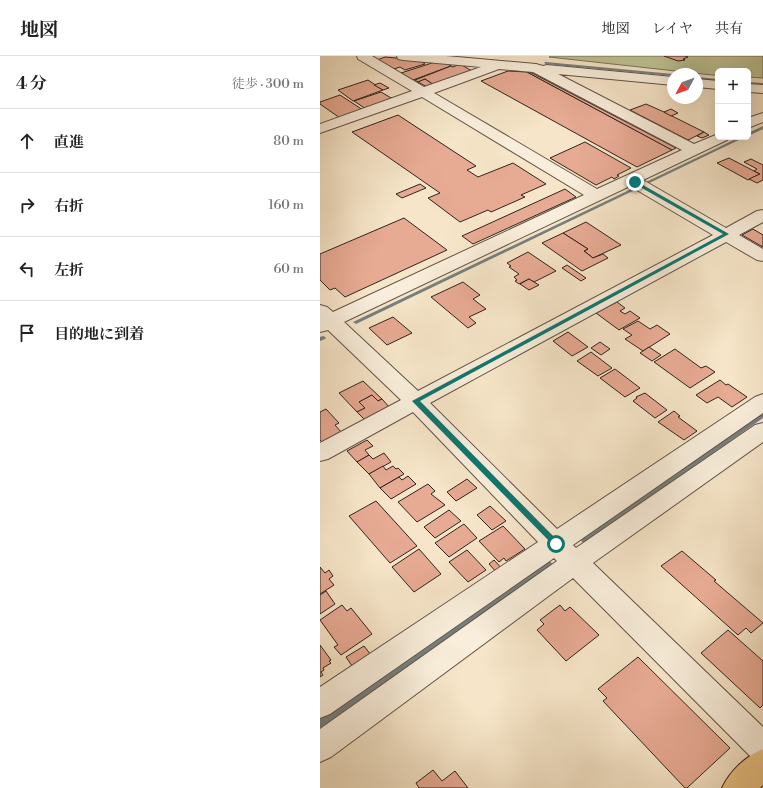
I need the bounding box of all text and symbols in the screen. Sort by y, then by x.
text: 地図 [20,18,58,42]
text: 地図 [602,20,630,38]
text: レイヤ [652,20,693,38]
text: 共有 [715,20,743,38]
north arrow [667,68,703,104]
map controls [715,68,751,140]
button: + [715,68,751,104]
text: 4 分 [16,73,47,95]
text: 徒歩 · 300 m [232,76,304,92]
button: − [715,104,751,140]
icon: ahead [16,130,38,152]
text: 直進 [54,133,84,152]
text: 80 m [273,133,304,149]
route end [626,173,644,191]
icon: right [16,194,38,216]
text: 右折 [54,197,84,216]
text: 160 m [268,197,304,213]
icon: left [16,258,38,280]
text: 左折 [54,261,84,280]
text: 60 m [273,261,304,277]
icon: arrive [16,322,38,344]
text: 目的地に到着 [54,325,144,344]
route start [547,535,565,553]

